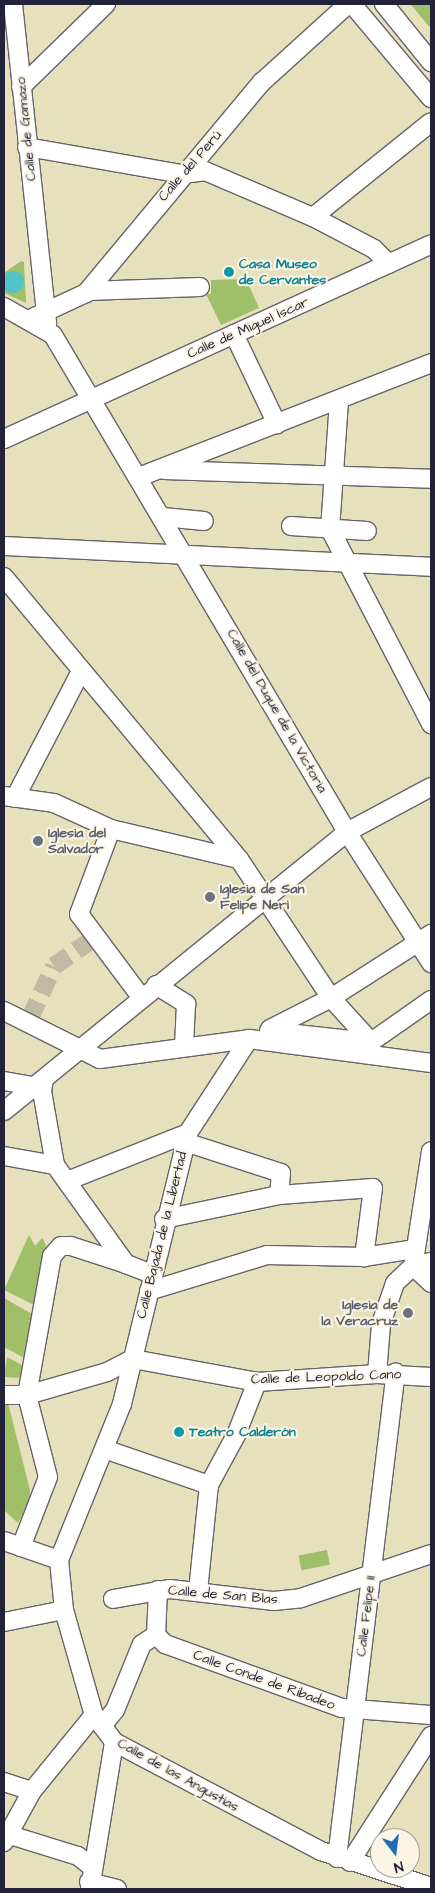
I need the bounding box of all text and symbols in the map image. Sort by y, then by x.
street label: Calle de Gamazo [12,76,40,182]
street label: Calle del Perú [155,127,225,205]
place label: Casa Museo de Cervantes [239,256,326,288]
marker: Casa Museo de Cervantes [223,266,235,278]
street label: Calle de Miguel Íscar [185,294,311,362]
street label: Calle del Duque de la Victoria [223,626,331,796]
place label: Iglesia del Salvador [48,825,106,858]
marker: Iglesia del Salvador [32,835,44,847]
place label: Iglesia de San Felipe Neri [220,881,304,914]
marker: Iglesia de San Felipe Neri [204,891,216,903]
street label: Calle Bajada de la Libertad [133,1150,191,1320]
place label: Iglesia de la Veracruz [321,1297,398,1330]
marker: Iglesia de la Veracruz [402,1307,414,1319]
street label: Calle de Leopoldo Cano [250,1366,402,1388]
place label: Teatro Calderón [189,1424,296,1440]
marker: Teatro Calderón [173,1426,185,1438]
street label: Calle Felipe II [353,1575,379,1657]
street label: Calle de San Blas [167,1582,279,1608]
street label: Calle Conde de Ribadeo [191,1646,337,1714]
street label: Calle de las Angustias [114,1735,242,1815]
north arrow [370,1828,420,1878]
text: N [392,1856,405,1877]

